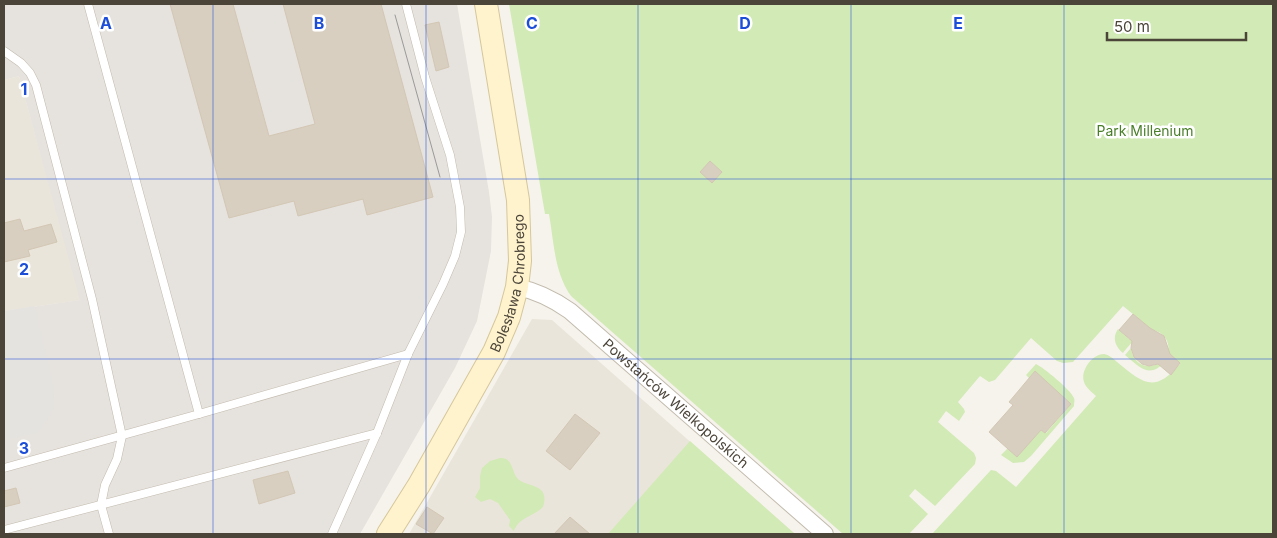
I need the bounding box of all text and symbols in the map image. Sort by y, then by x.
scale bar [1107,10,1246,42]
text: A [100,13,112,33]
text: B [314,13,324,33]
text: C [526,13,538,33]
text: D [739,13,751,33]
text: E [953,13,963,33]
text: 50 m [1114,17,1150,36]
text: 1 [21,79,27,99]
park label: Park Millenium [1096,122,1194,139]
street label: Bolesława Chrobrego [486,214,528,355]
text: 2 [19,259,29,279]
street label: Powstańców Wielkopolskich [600,335,752,471]
text: 3 [19,438,29,458]

